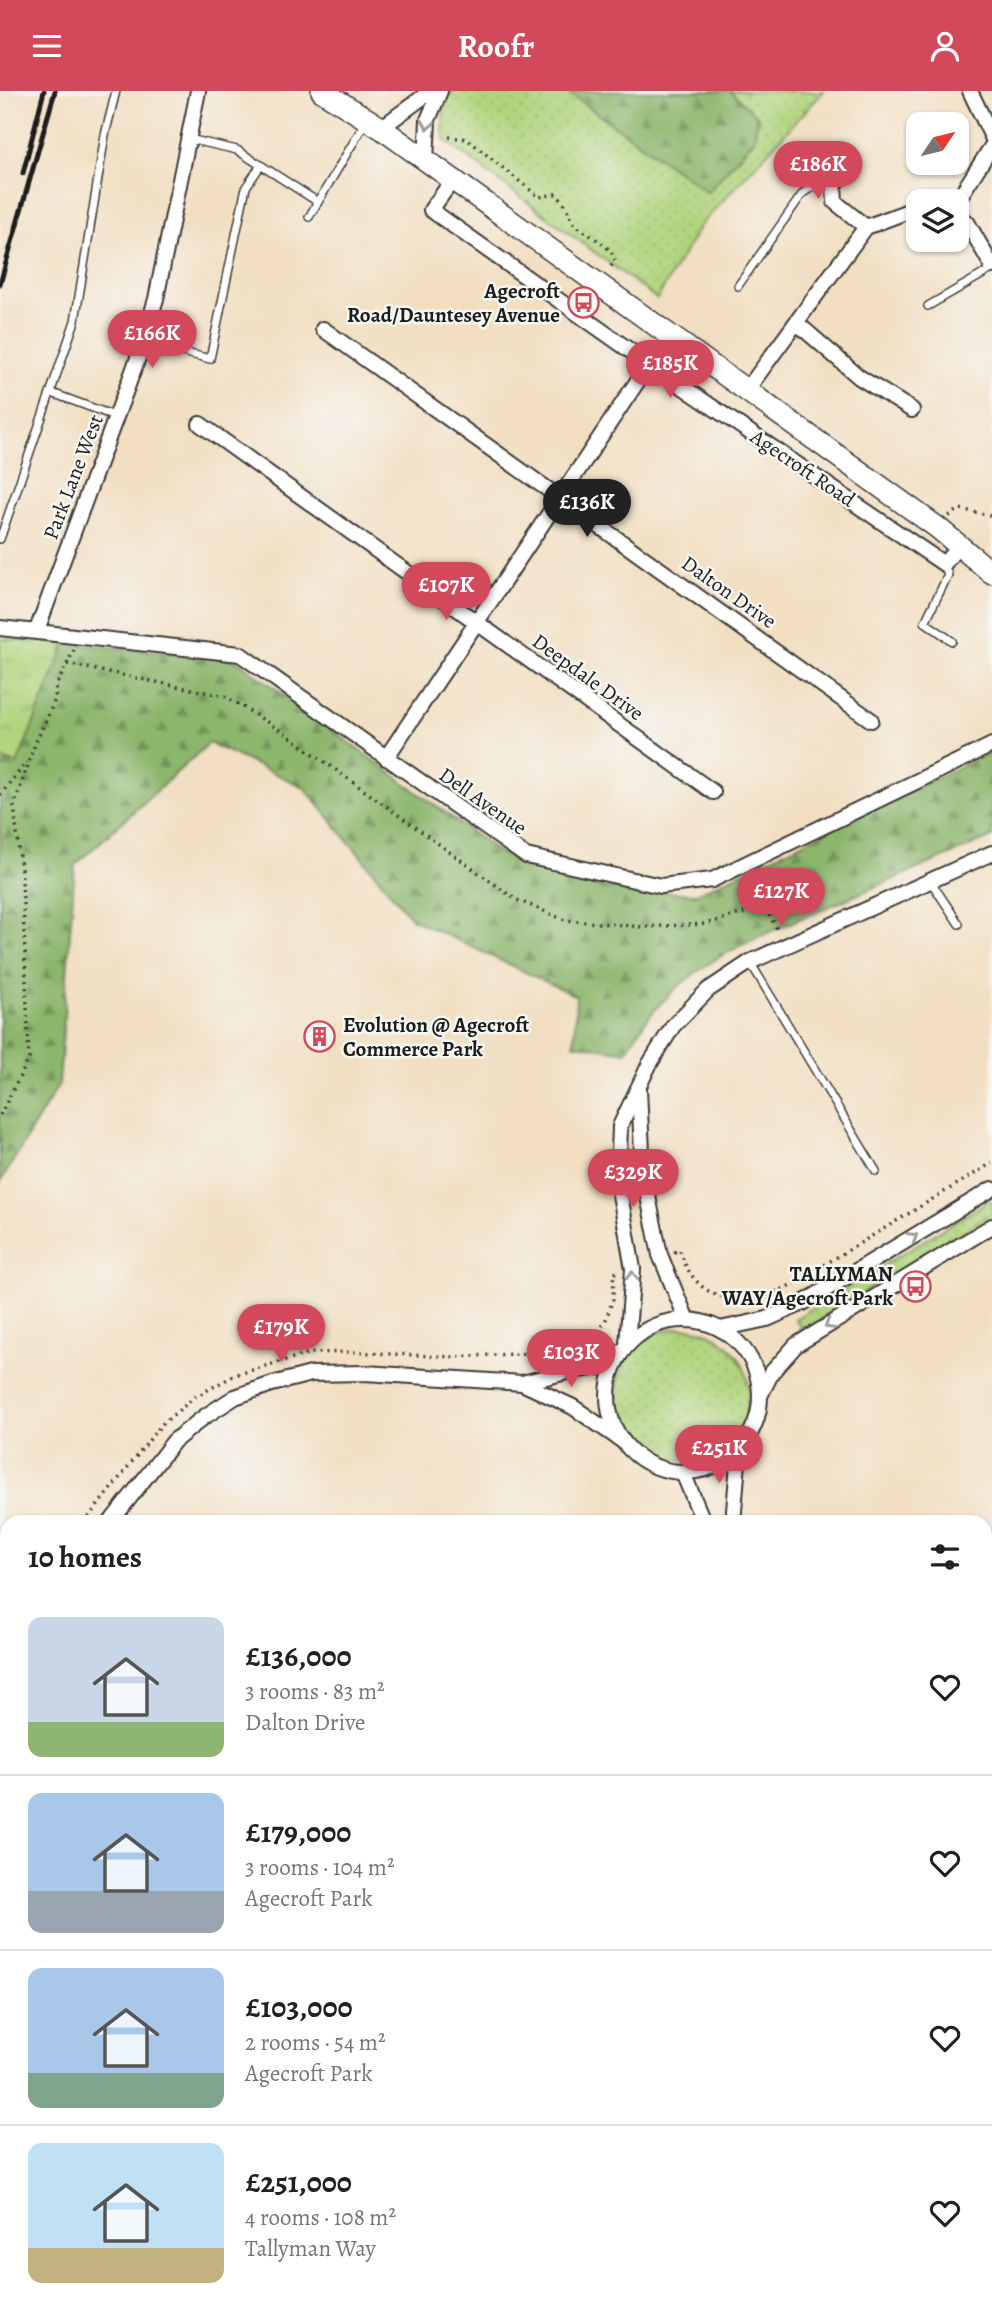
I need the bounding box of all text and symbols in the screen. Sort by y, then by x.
text: Roofr [458,24,534,68]
icon: menu [28,27,66,65]
icon: person [926,27,964,65]
north arrow [906,112,970,175]
map controls [906,112,969,252]
one-way arrow [421,119,436,131]
pin: £186K [769,141,867,201]
text: £186K [789,148,847,179]
button: layers [906,189,969,252]
place label: Agecroft Road/Dauntesey Avenue [347,277,560,329]
bus stop icon: Agecroft Road/Dauntesey Avenue [566,286,600,320]
pin: £166K [103,310,201,370]
text: £166K [124,317,180,348]
pin: £185K [621,341,719,400]
text: £185K [642,347,698,378]
street label: Park Lane West [36,410,110,544]
street label: Agecroft Road [744,422,862,514]
pin: £136K [538,479,636,539]
text: £136K [559,486,615,517]
street label: Dalton Drive [676,549,782,635]
pin: £107K [397,563,495,622]
text: £107K [418,569,474,600]
street label: Deepdale Drive [527,627,649,727]
street label: Dell Avenue [434,761,532,841]
pin: £127K [732,869,830,928]
text: £127K [753,875,809,906]
place label: Evolution @ Agecroft Commerce Park [343,1011,529,1063]
building icon: Evolution @ Agecroft Commerce Park [303,1020,337,1054]
pin: £329K [584,1149,682,1209]
text: £329K [604,1156,662,1187]
one-way arrow [905,1232,918,1245]
place label: TALLYMAN WAY/Agecroft Park [721,1260,893,1312]
bus stop icon: TALLYMAN WAY/Agecroft Park [899,1269,933,1303]
one-way arrow [624,1270,640,1281]
pin: £179K [232,1305,330,1364]
text: £179K [253,1311,309,1342]
one-way arrow [823,1317,836,1330]
pin: £103K [522,1329,620,1389]
text: £103K [543,1336,599,1367]
pin: £251K [670,1425,768,1485]
text: £251K [691,1432,747,1463]
text: 10 homes [28,1537,142,1577]
icon: filters [926,1538,964,1576]
text: £136,000 [245,1636,352,1676]
icon: home [84,1645,168,1729]
icon: heart [926,1668,964,1706]
text: 3 rooms · 83 m² [245,1676,385,1707]
text: Dalton Drive [245,1707,365,1738]
text: £179,000 [245,1812,351,1852]
icon: home [84,1821,168,1905]
icon: heart [926,1844,964,1882]
text: 3 rooms · 104 m² [245,1852,394,1883]
text: Agecroft Park [245,1883,373,1914]
text: £103,000 [245,1987,353,2027]
icon: home [84,1996,168,2080]
icon: heart [926,2019,964,2057]
text: 2 rooms · 54 m² [245,2027,386,2058]
text: Agecroft Park [245,2058,373,2089]
text: £251,000 [245,2162,352,2202]
icon: home [84,2171,168,2255]
icon: heart [926,2194,964,2232]
text: 4 rooms · 108 m² [245,2202,396,2233]
text: Tallyman Way [245,2233,376,2264]

